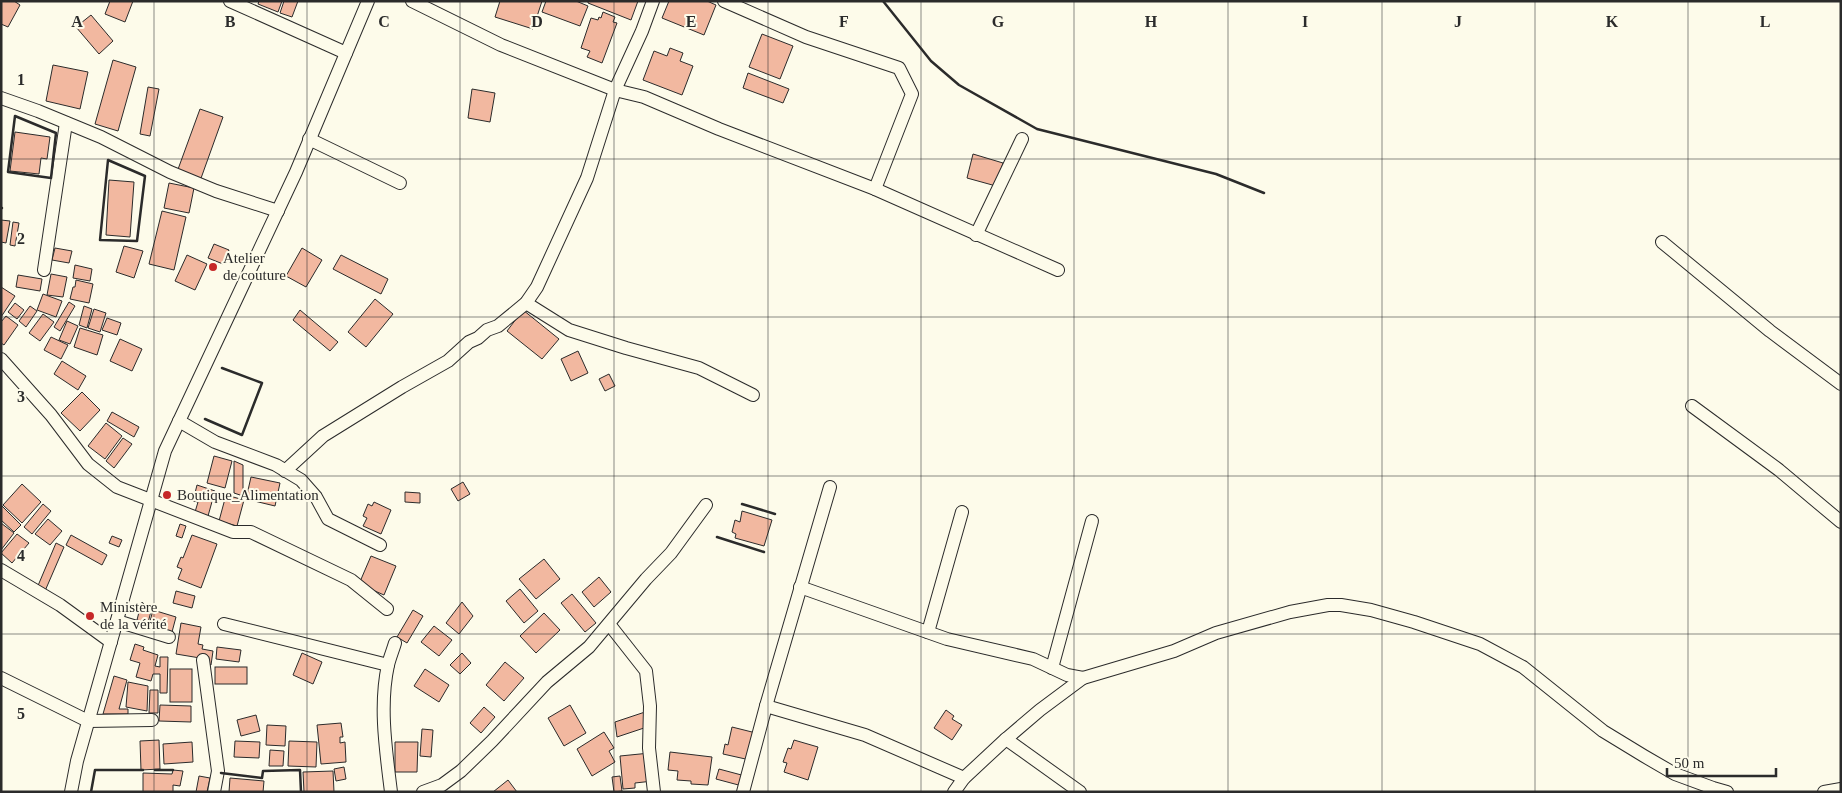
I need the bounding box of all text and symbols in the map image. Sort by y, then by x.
text: A [71,13,83,30]
text: B [225,13,236,30]
text: C [378,13,390,30]
text: D [531,13,543,30]
text: E [686,13,696,30]
text: F [839,13,849,30]
text: G [992,13,1005,30]
text: H [1145,13,1158,30]
text: I [1302,13,1308,30]
text: J [1454,13,1462,30]
text: K [1606,13,1619,30]
text: L [1760,13,1770,30]
text: 1 [17,71,25,88]
text: 2 [17,230,25,247]
place label: Atelier de couture [223,250,286,283]
marker: Atelier de couture [207,261,219,273]
text: 3 [17,388,25,405]
place label: Boutique_Alimentation [177,487,319,503]
marker: Boutique_Alimentation [161,489,173,501]
text: 4 [17,547,25,564]
place label: Ministère de la vérité [100,599,167,632]
marker: Ministère de la vérité [84,610,96,622]
text: 5 [17,705,25,722]
scale bar [1667,746,1776,778]
text: 50 m [1674,755,1705,771]

